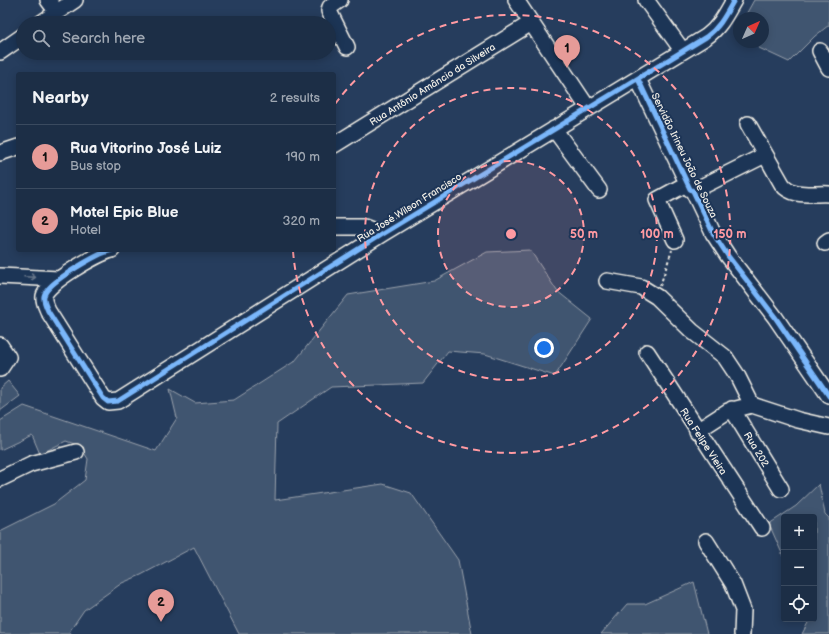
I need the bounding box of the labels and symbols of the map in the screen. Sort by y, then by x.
north arrow [733,12,769,48]
pin: 1 [554,35,580,68]
street label: Rua Antônio Amâncio da Silveira [368,41,498,129]
street label: Servidão Irineu João de Souza [649,91,720,220]
street label: Rua José Wilson Francisco [355,171,464,245]
centre of rings [504,227,518,241]
text: 50 m [570,227,598,242]
text: 100 m [640,227,674,242]
text: 150 m [714,227,746,242]
one-way arrow [23,274,36,281]
your location [534,338,554,358]
street label: Rua Felipe Vieira [677,406,729,477]
street label: Rua 202 [741,430,771,469]
pin: 2 [148,589,174,622]

